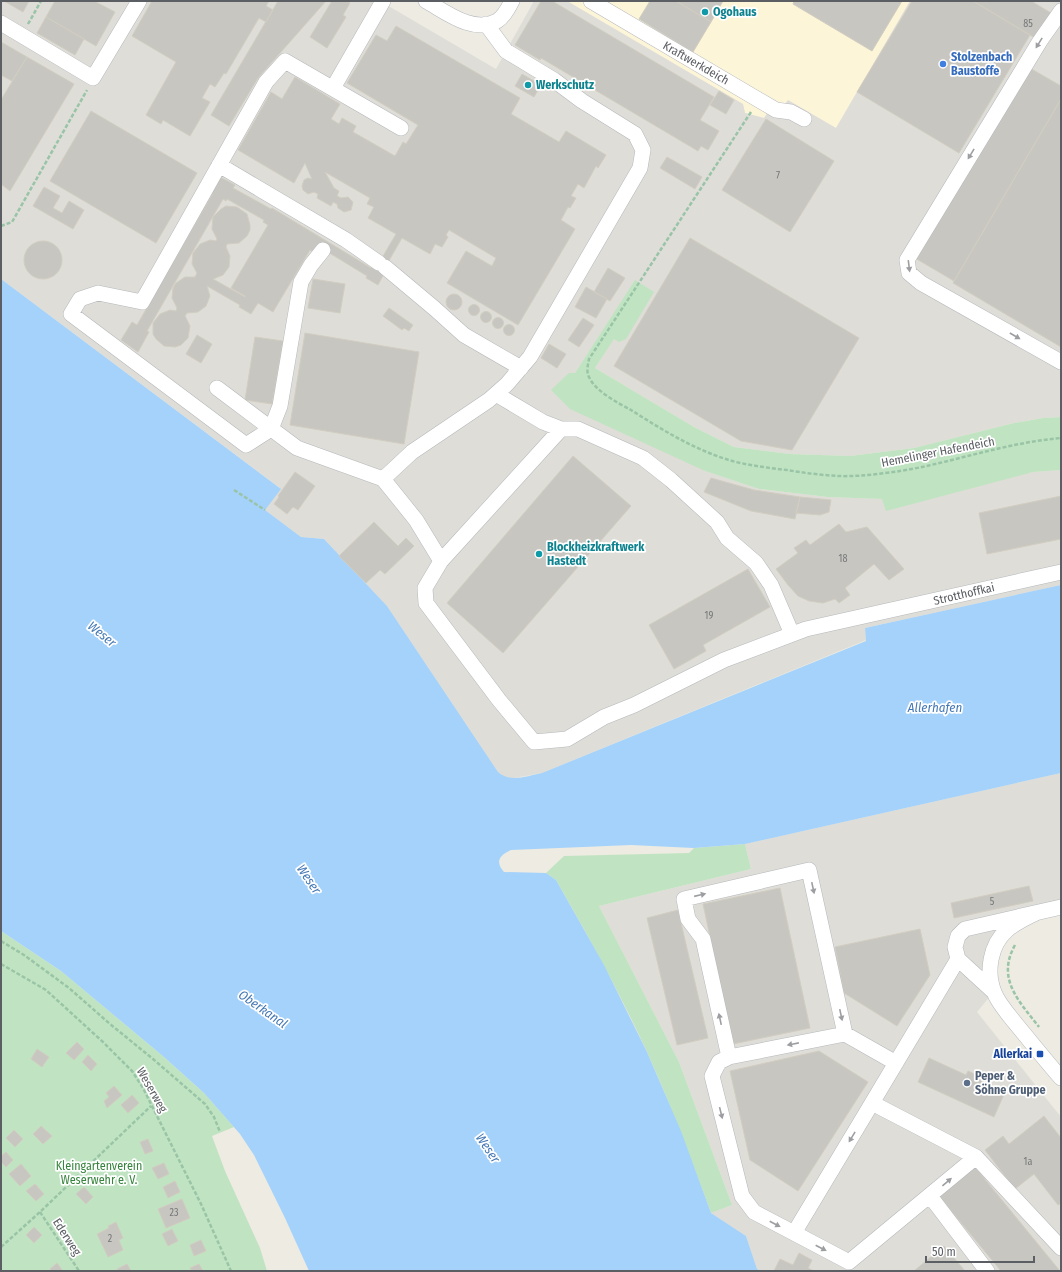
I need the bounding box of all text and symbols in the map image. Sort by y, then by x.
place label: Ogohaus [713,5,757,19]
marker: Ogohaus [700,7,710,17]
house number: 85 [1023,18,1033,30]
street label: Kraftwerkdeich [660,38,732,88]
one-way arrow [1035,38,1043,48]
place label: Stolzenbach Baustoffe [951,50,1012,78]
marker: Stolzenbach Baustoffe [938,59,948,69]
place label: Werkschutz [536,78,594,92]
marker: Werkschutz [523,80,533,90]
one-way arrow [968,148,975,160]
house number: 7 [776,170,780,182]
one-way arrow [905,260,912,272]
one-way arrow [1009,332,1021,339]
street label: Hemelinger Hafendeich [880,434,996,470]
place label: Blockheizkraftwerk Hastedt [547,540,645,568]
marker: Blockheizkraftwerk Hastedt [534,549,544,559]
house number: 18 [839,553,847,565]
street label: Strotthoffkai [932,580,996,608]
house number: 19 [705,610,714,622]
water label: Weser [85,618,119,650]
water label: Allerhafen [907,700,962,715]
water label: Weser [294,862,324,897]
one-way arrow [810,882,816,894]
one-way arrow [694,892,706,898]
house number: 5 [990,896,995,908]
water label: Oberkanal [236,987,291,1031]
one-way arrow [838,1009,844,1021]
one-way arrow [717,1013,723,1025]
one-way arrow [787,1042,799,1048]
place label: Allerkai [993,1047,1032,1061]
marker: Allerkai [1035,1049,1045,1059]
street label: Weserweg [134,1065,171,1115]
place label: Peper & Söhne Gruppe [975,1069,1046,1097]
marker: Peper & Söhne Gruppe [962,1078,972,1088]
one-way arrow [718,1107,724,1119]
water label: Weser [473,1131,503,1166]
one-way arrow [848,1131,855,1143]
house number: 1a [1024,1156,1032,1168]
park label: Kleingartenverein Weserwehr e. V. [56,1159,142,1187]
one-way arrow [941,1177,952,1186]
house number: 23 [170,1207,179,1219]
street label: Ederweg [50,1216,84,1258]
one-way arrow [769,1220,781,1227]
house number: 2 [108,1233,113,1245]
scale bar [926,1238,1034,1264]
one-way arrow [815,1244,827,1251]
text: 50 m [932,1245,956,1259]

